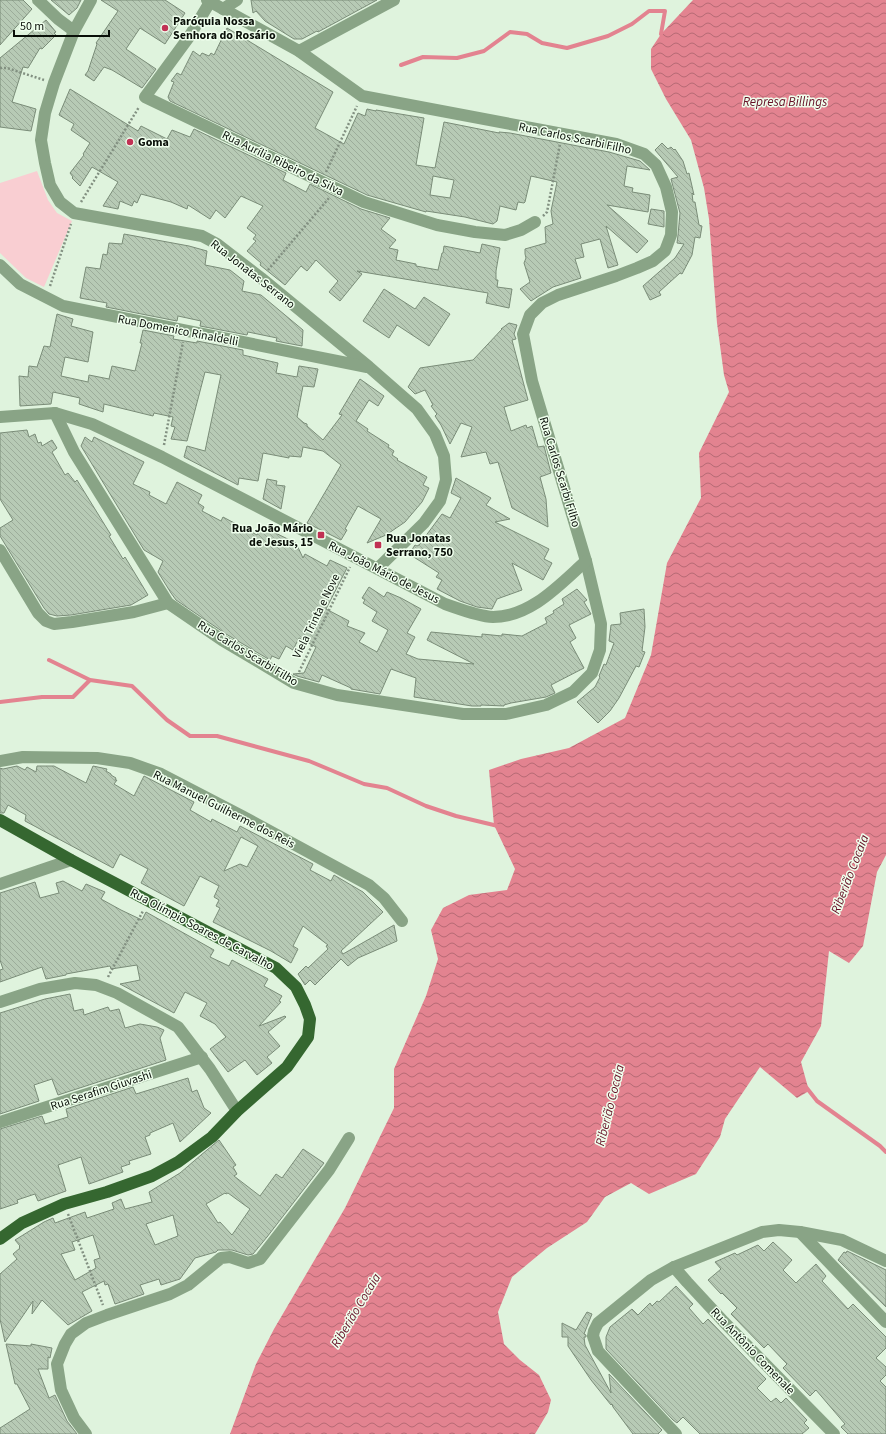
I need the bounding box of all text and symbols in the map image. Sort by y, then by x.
scale bar [14,12,109,38]
place label: Paróquia Nossa Senhora do Rosário [173,13,276,44]
text: 50 m [20,18,44,35]
marker: Paróquia Nossa Senhora do Rosário [160,23,170,33]
water label: Represa Billings [743,93,827,111]
street label: Rua Carlos Scarbi Filho [517,118,633,159]
street label: Rua Aurília Ribeiro da Silva [219,127,347,200]
place label: Goma [138,134,169,151]
marker: Goma [125,137,135,147]
street label: Rua Jonatas Serrano [207,236,299,313]
street label: Rua Domenico Rinaldelli [116,310,240,351]
street label: Rua Carlos Scarbi Filho [535,415,584,530]
place label: Rua João Mário de Jesus, 15 [232,520,313,551]
marker: Rua João Mário de Jesus, 15 [316,530,326,540]
place label: Rua Jonatas Serrano, 750 [386,530,453,561]
street label: Rua João Mário de Jesus [325,537,442,608]
marker: Rua Jonatas Serrano, 750 [373,540,383,550]
street label: Viela Trinta e Nove [289,571,344,662]
street label: Rua Carlos Scarbi Filho [194,617,301,690]
street label: Rua Manuel Guilherme dos Reis [150,766,298,853]
water label: Riberião Cocaia [827,832,873,917]
street label: Rua Olímpio Soares de Carvalho [127,884,277,975]
water label: Riberião Cocaia [591,1062,629,1148]
street label: Rua Serafim Giuvashi [48,1066,154,1115]
water label: Riberião Cocaia [327,1270,385,1351]
street label: Rua Antônio Comenale [707,1304,799,1398]

